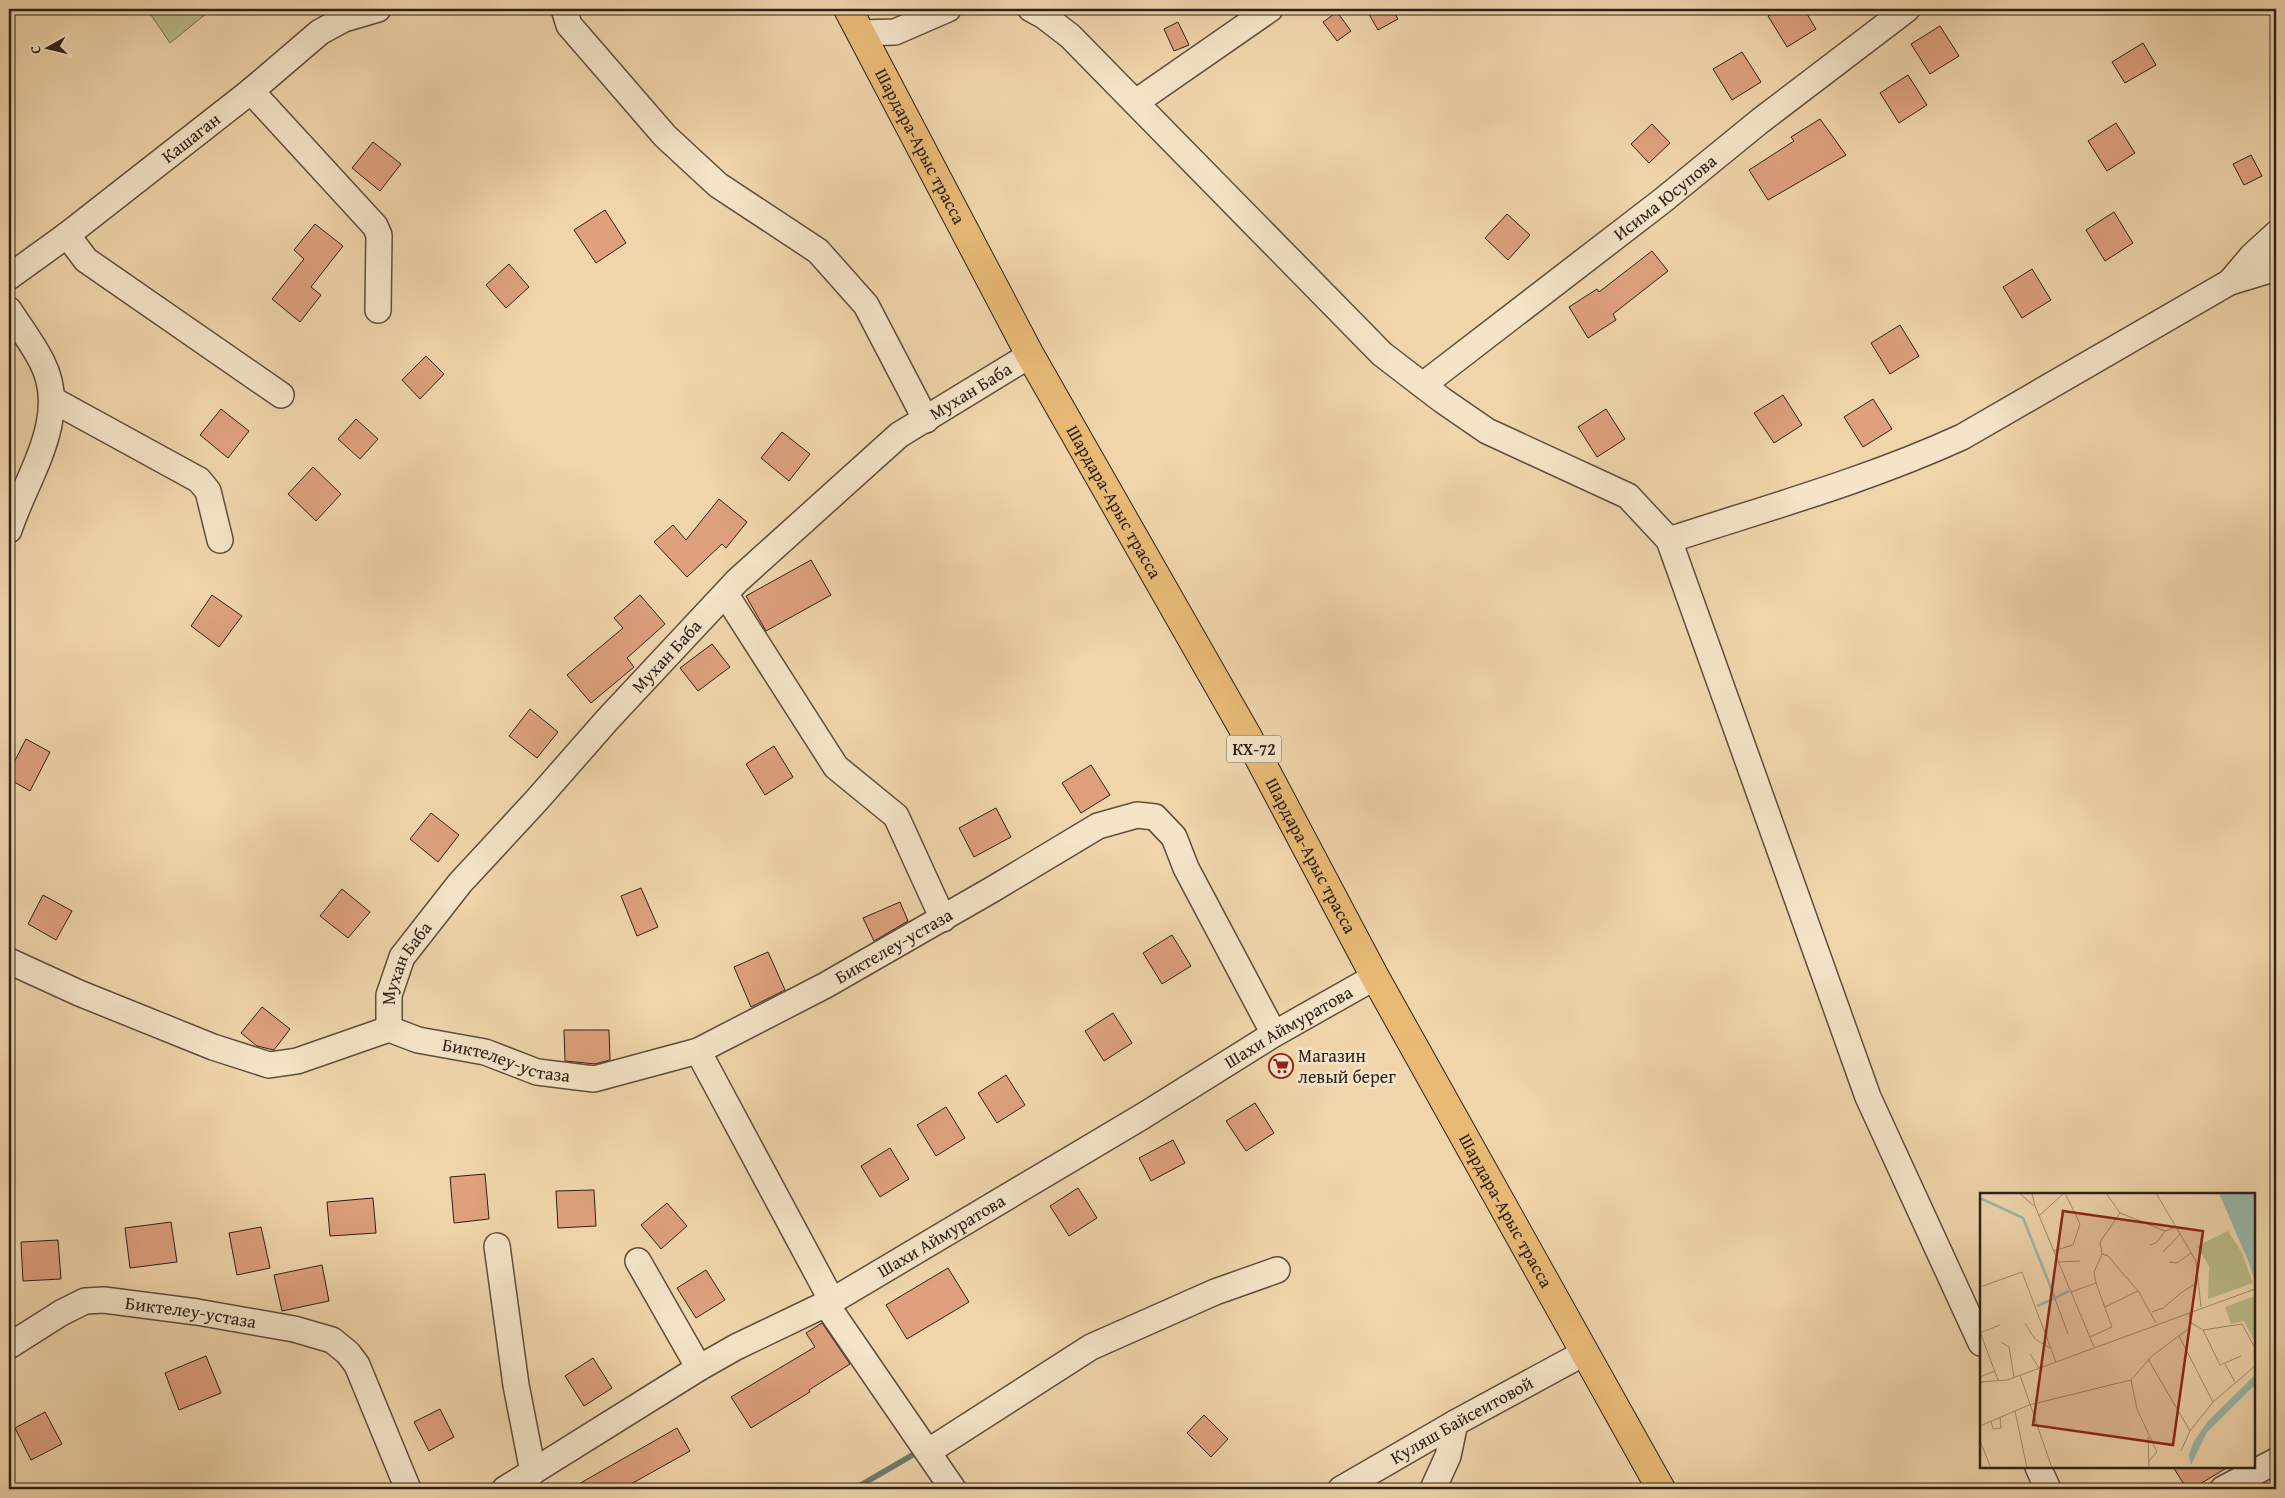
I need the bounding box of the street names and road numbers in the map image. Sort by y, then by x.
street label: Шардара-Арыс трасса [868,63,973,229]
street label: Кашаган [155,106,226,169]
street label: Исима Юсупова [1607,147,1723,247]
street label: Мухан Баба [924,355,1017,426]
street label: Шардара-Арыс трасса [1060,420,1169,584]
street label: Мухан Баба [625,613,708,699]
road number: КХ-72 [1226,736,1282,762]
street label: Шардара-Арыс трасса [1259,773,1364,939]
street label: Биктелеу-устаза [829,901,958,990]
street label: Мухан Баба [375,915,438,1005]
street label: Шахи Аймуратова [1219,978,1358,1075]
street label: Биктелеу-устаза [440,1031,572,1089]
street label: Шардара-Арыс трасса [1452,1128,1560,1293]
street label: Шахи Аймуратова [872,1187,1011,1284]
street label: Биктелеу-устаза [124,1289,259,1335]
street label: Куляш Байсеитовой [1385,1369,1538,1471]

